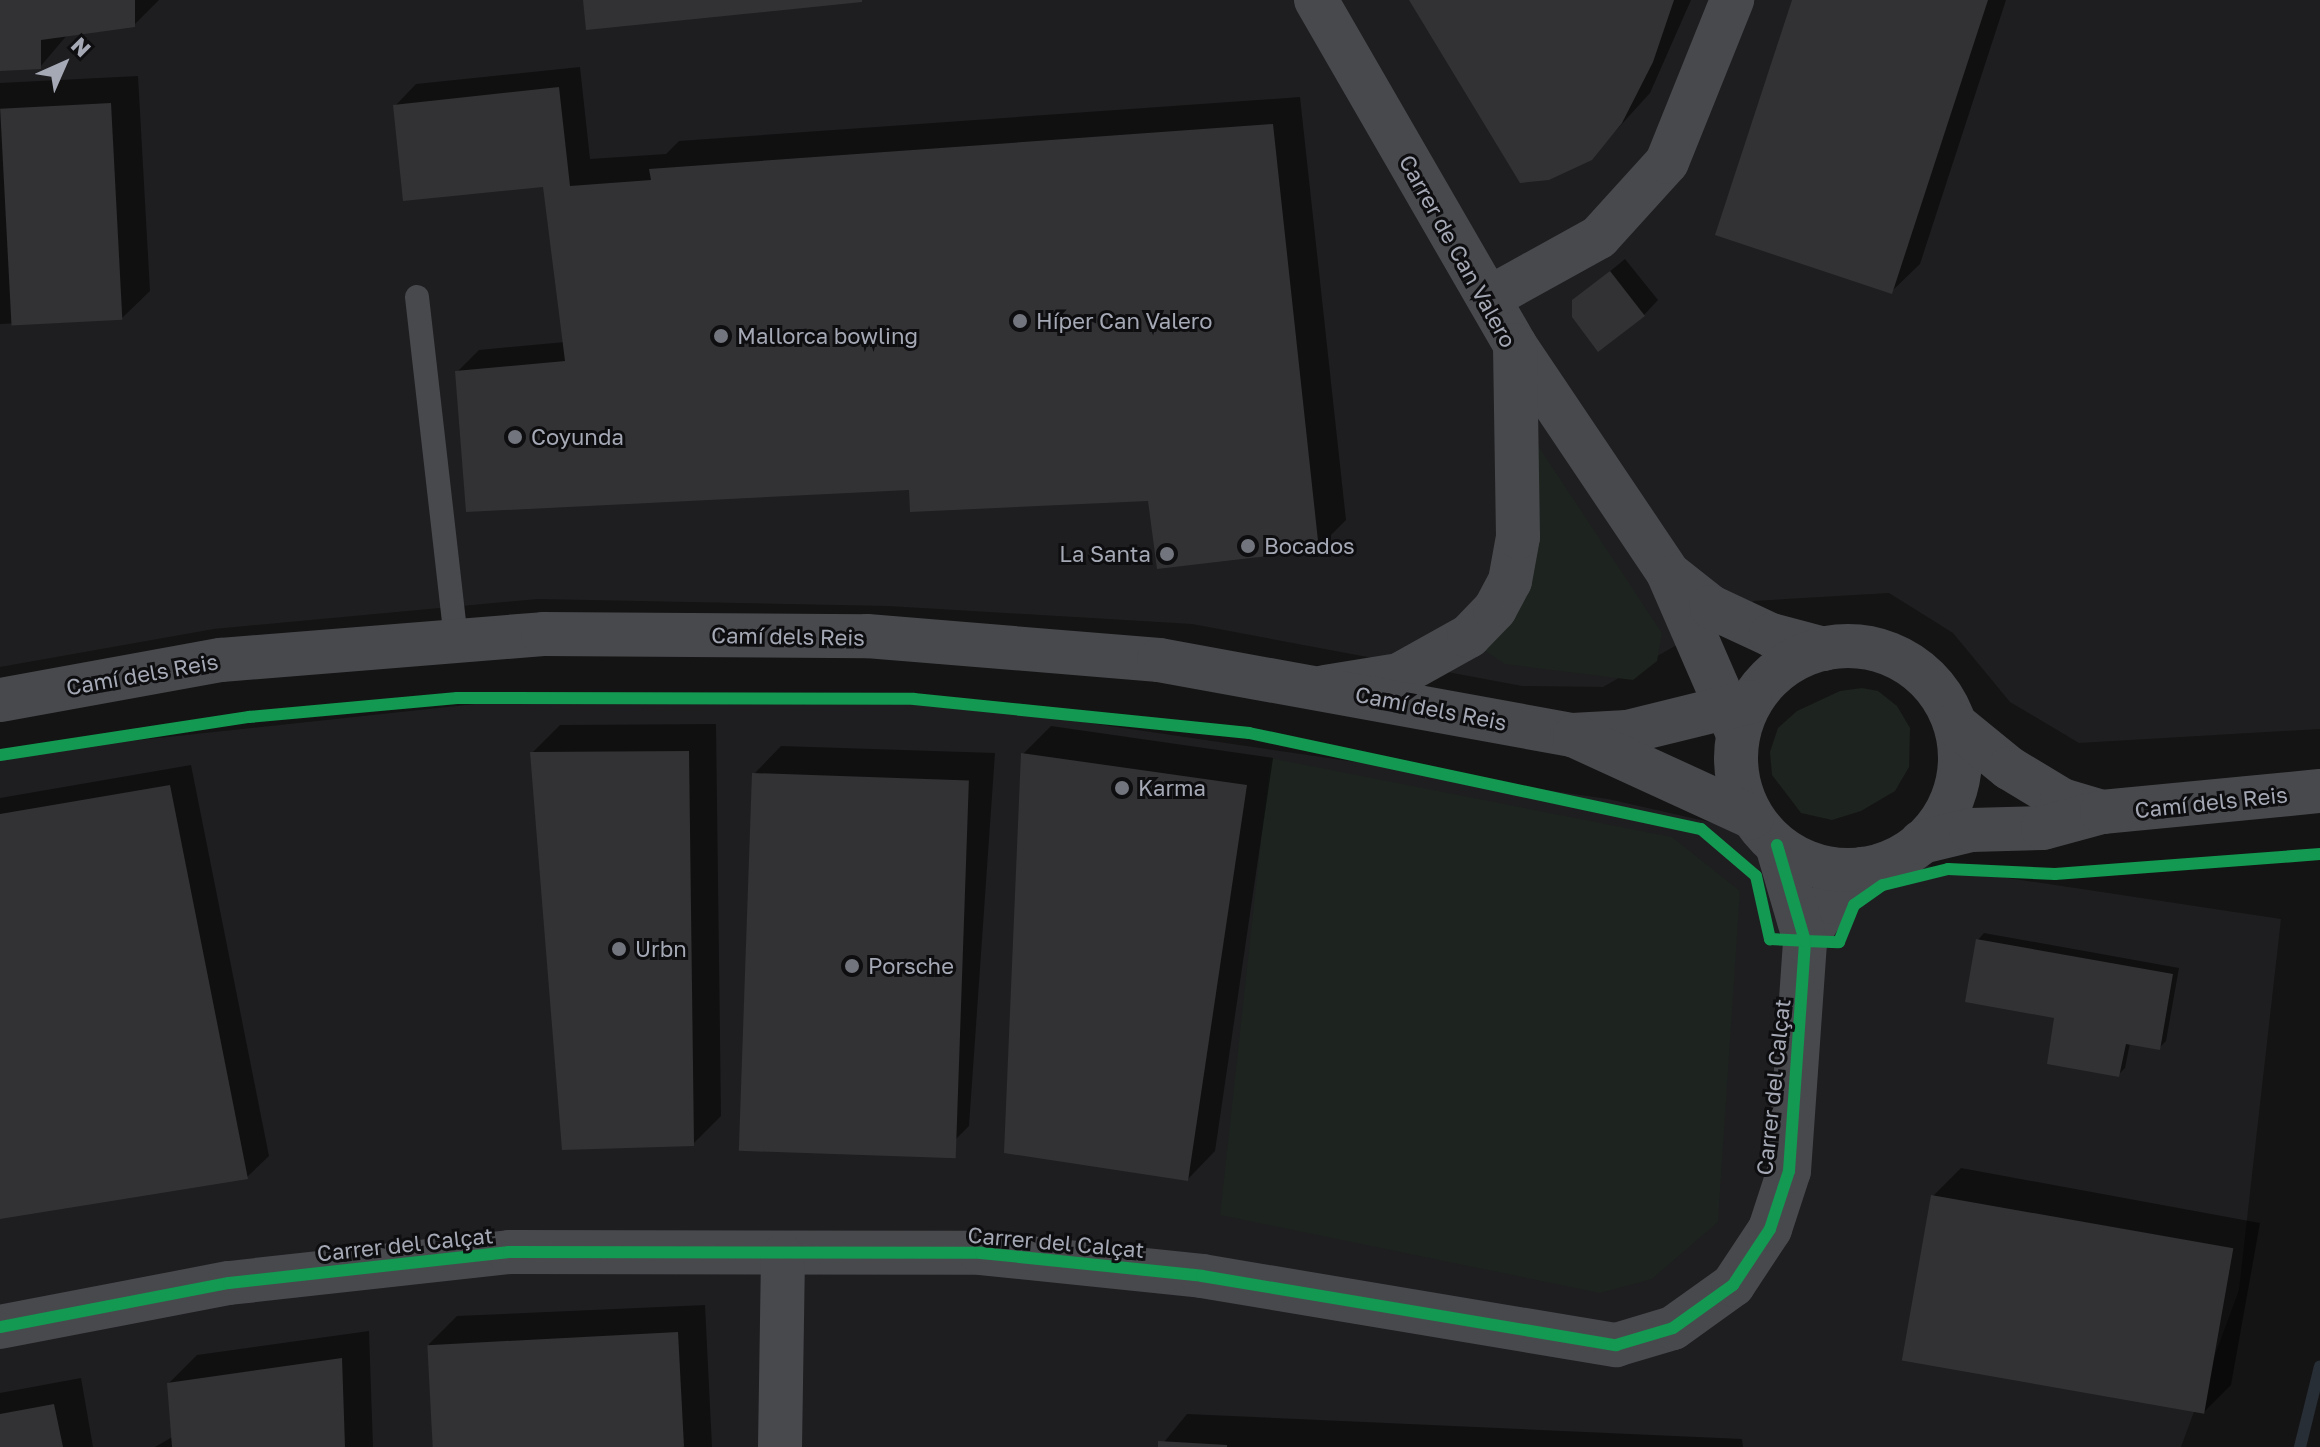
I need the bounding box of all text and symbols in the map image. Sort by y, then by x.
north arrow [24,24,104,104]
text: N [66,31,97,62]
street label: Carrer de Can Valero [1394,150,1522,352]
place label: Híper Can Valero [1036,308,1212,334]
marker: Híper Can Valero [1011,312,1029,330]
place label: Mallorca bowling [737,323,918,349]
marker: Mallorca bowling [712,327,730,345]
place label: Coyunda [531,424,624,450]
marker: Coyunda [506,428,524,446]
place label: Bocados [1264,533,1355,559]
marker: Bocados [1239,537,1257,555]
place label: La Santa [1059,541,1151,567]
marker: La Santa [1158,545,1176,563]
street label: Camí dels Reis [711,621,865,651]
street label: Camí dels Reis [64,648,220,700]
street label: Camí dels Reis [1353,680,1509,736]
place label: Karma [1138,775,1206,801]
marker: Karma [1113,779,1131,797]
street label: Camí dels Reis [2133,781,2289,823]
place label: Urbn [635,936,687,962]
marker: Urbn [610,940,628,958]
place label: Porsche [868,953,954,979]
marker: Porsche [843,957,861,975]
street label: Carrer del Calçat [1751,998,1795,1176]
street label: Carrer del Calçat [967,1221,1145,1263]
street label: Carrer del Calçat [316,1222,494,1266]

